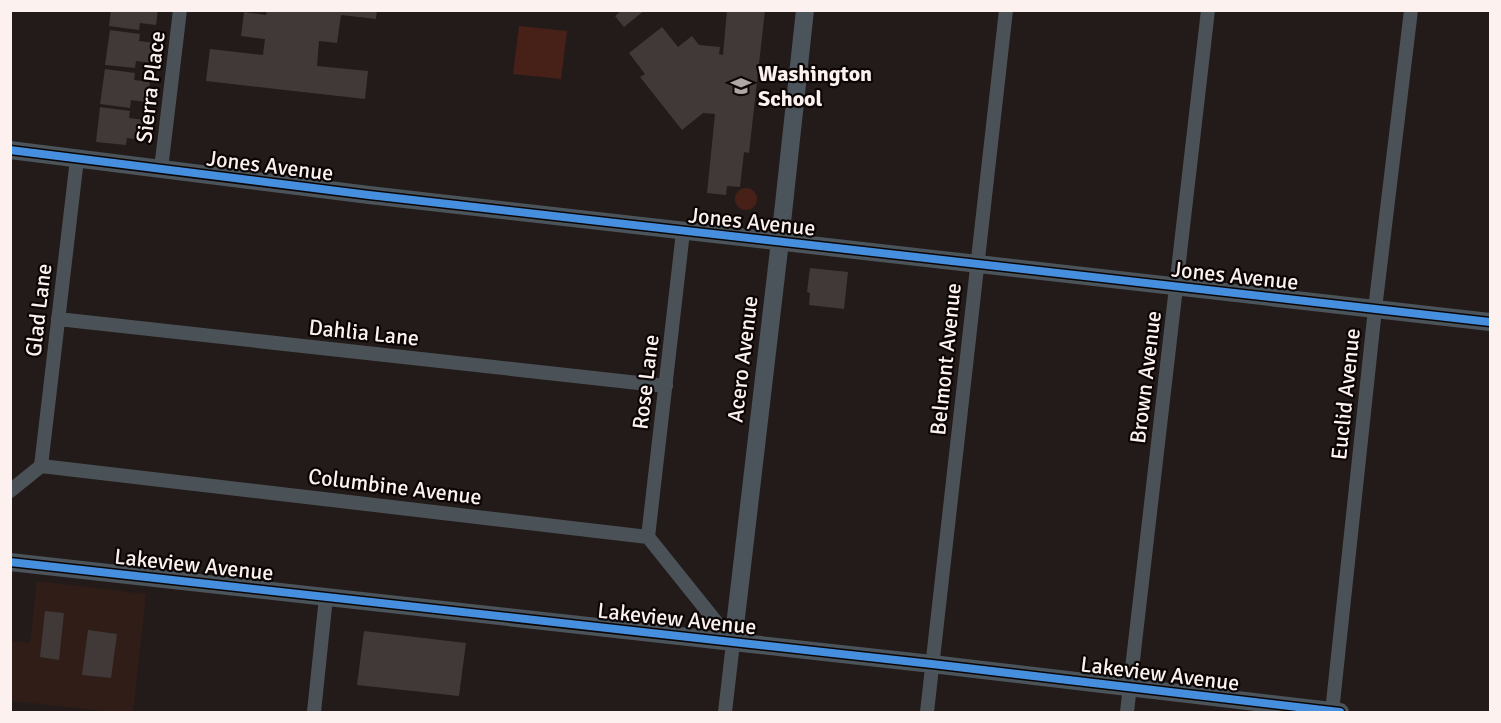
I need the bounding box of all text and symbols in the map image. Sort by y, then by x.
street label: Sierra Place [130,30,171,145]
place label: Washington School [758,60,872,112]
school or university icon: Washington School [729,74,753,98]
street label: Jones Avenue [205,144,335,187]
street label: Jones Avenue [687,201,817,242]
street label: Jones Avenue [1170,255,1300,296]
street label: Glad Lane [19,262,58,358]
street label: Belmont Avenue [924,282,967,437]
street label: Acero Avenue [721,294,764,424]
street label: Brown Avenue [1124,309,1167,445]
street label: Dahlia Lane [307,313,421,352]
street label: Euclid Avenue [1325,327,1366,461]
street label: Rose Lane [626,333,665,431]
street label: Columbine Avenue [307,462,483,511]
street label: Lakeview Avenue [113,543,275,586]
street label: Lakeview Avenue [596,597,758,640]
street label: Lakeview Avenue [1079,650,1241,697]

